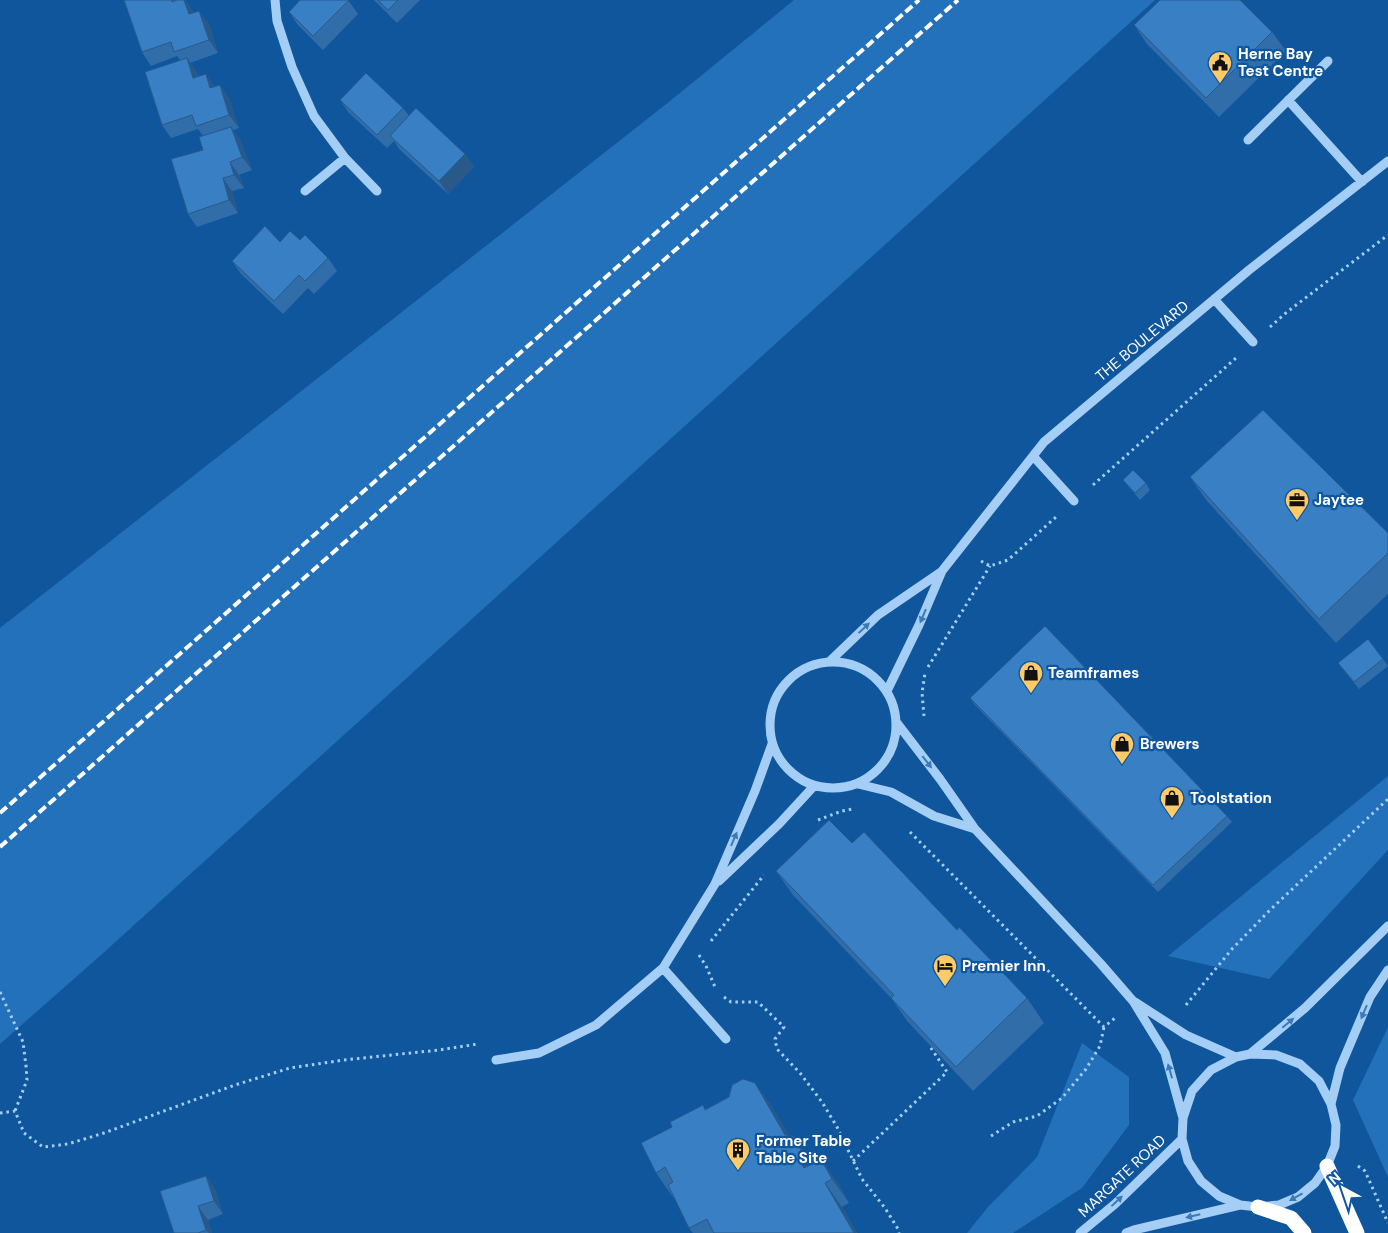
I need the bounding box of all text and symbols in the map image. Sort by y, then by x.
place label: Herne Bay Test Centre [1238,44,1323,81]
public building icon: Herne Bay Test Centre [1207,50,1233,84]
street label: THE BOULEVARD [1091,296,1193,386]
office icon: Jaytee [1284,487,1310,521]
place label: Jaytee [1314,490,1364,510]
one-way arrow [918,609,926,623]
one-way arrow [858,622,870,634]
shop icon: Teamframes [1018,660,1044,694]
place label: Teamframes [1048,663,1139,683]
shop icon: Brewers [1109,731,1135,765]
place label: Brewers [1140,734,1200,754]
one-way arrow [921,755,932,768]
shop icon: Toolstation [1159,785,1185,819]
place label: Toolstation [1190,788,1272,808]
one-way arrow [731,832,739,846]
hotel icon: Premier Inn [932,953,958,987]
place label: Premier Inn [962,956,1046,976]
one-way arrow [1359,1005,1367,1019]
one-way arrow [1281,1017,1294,1028]
one-way arrow [1165,1064,1173,1079]
street label: MARGATE ROAD [1074,1130,1170,1222]
place label: Former Table Table Site [756,1131,851,1168]
building icon: Former Table Table Site [725,1137,751,1171]
north arrow [1318,1163,1368,1213]
text: N [1325,1168,1344,1188]
one-way arrow [1289,1192,1302,1201]
one-way arrow [1111,1195,1123,1207]
one-way arrow [1185,1212,1200,1220]

